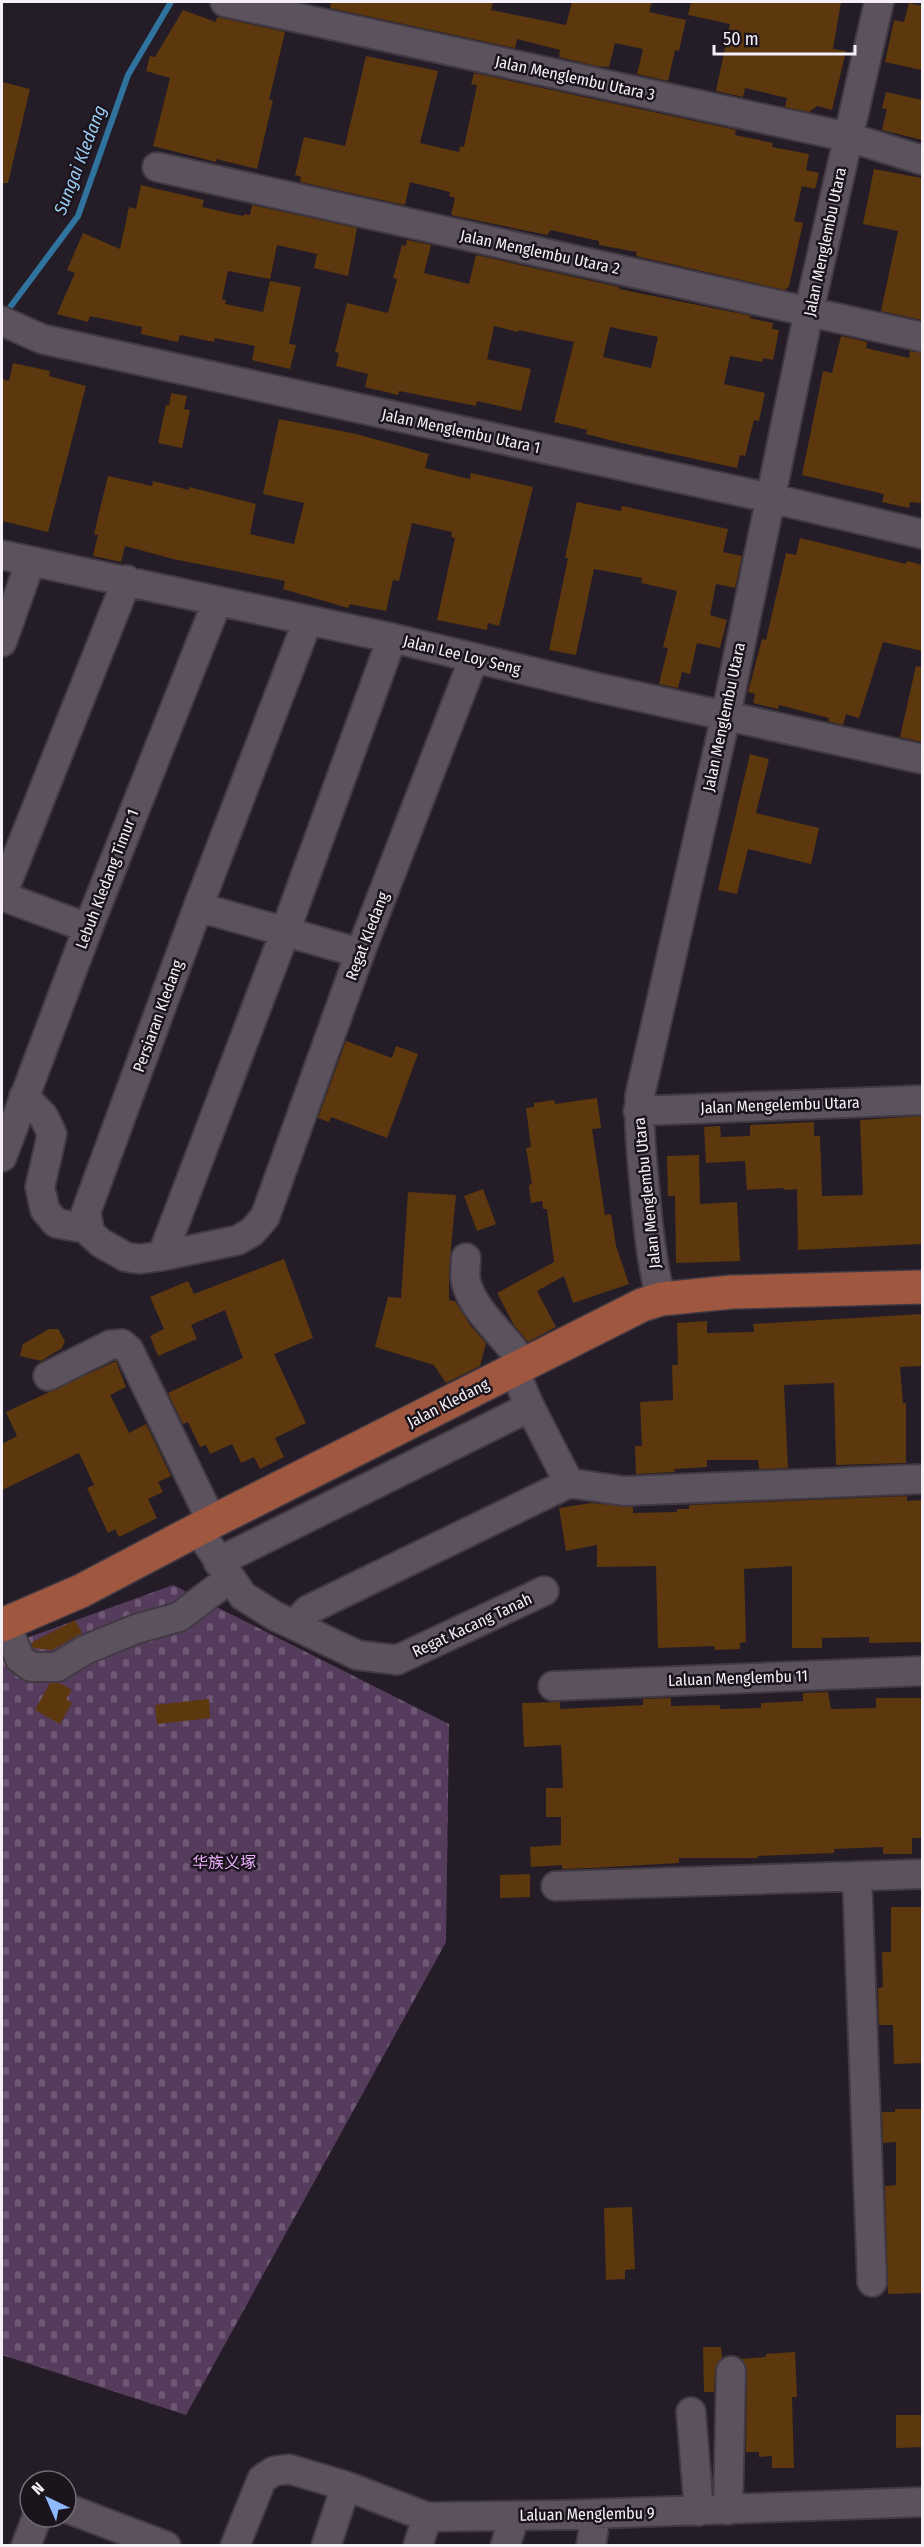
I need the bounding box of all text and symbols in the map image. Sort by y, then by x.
scale bar [714,18,855,56]
text: 50 m [723,28,759,50]
street label: Jalan Menglembu Utara 3 [493,52,657,104]
water label: Sungai Kledang [49,102,111,219]
street label: Jalan Menglembu Utara [800,166,850,318]
street label: Jalan Menglembu Utara 2 [459,226,621,278]
street label: Jalan Menglembu Utara 1 [380,405,542,457]
street label: Jalan Lee Loy Seng [401,631,523,679]
street label: Jalan Menglembu Utara [699,641,749,793]
street label: Lebuh Kledang Timur 1 [72,806,142,952]
street label: Regat Kledang [341,889,393,983]
street label: Persiaran Kledang [129,957,187,1075]
street label: Jalan Mengelembu Utara [700,1093,860,1117]
street label: Jalan Menglembu Utara [630,1116,664,1269]
street label: Jalan Kledang [404,1374,492,1432]
street label: Regat Kacang Tanah [409,1589,535,1661]
street label: Laluan Menglembu 11 [668,1666,808,1690]
park label: 华族义塚 [192,1853,256,1872]
north arrow [18,2469,78,2529]
text: N [28,2478,48,2499]
street label: Laluan Menglembu 9 [519,2503,655,2525]

